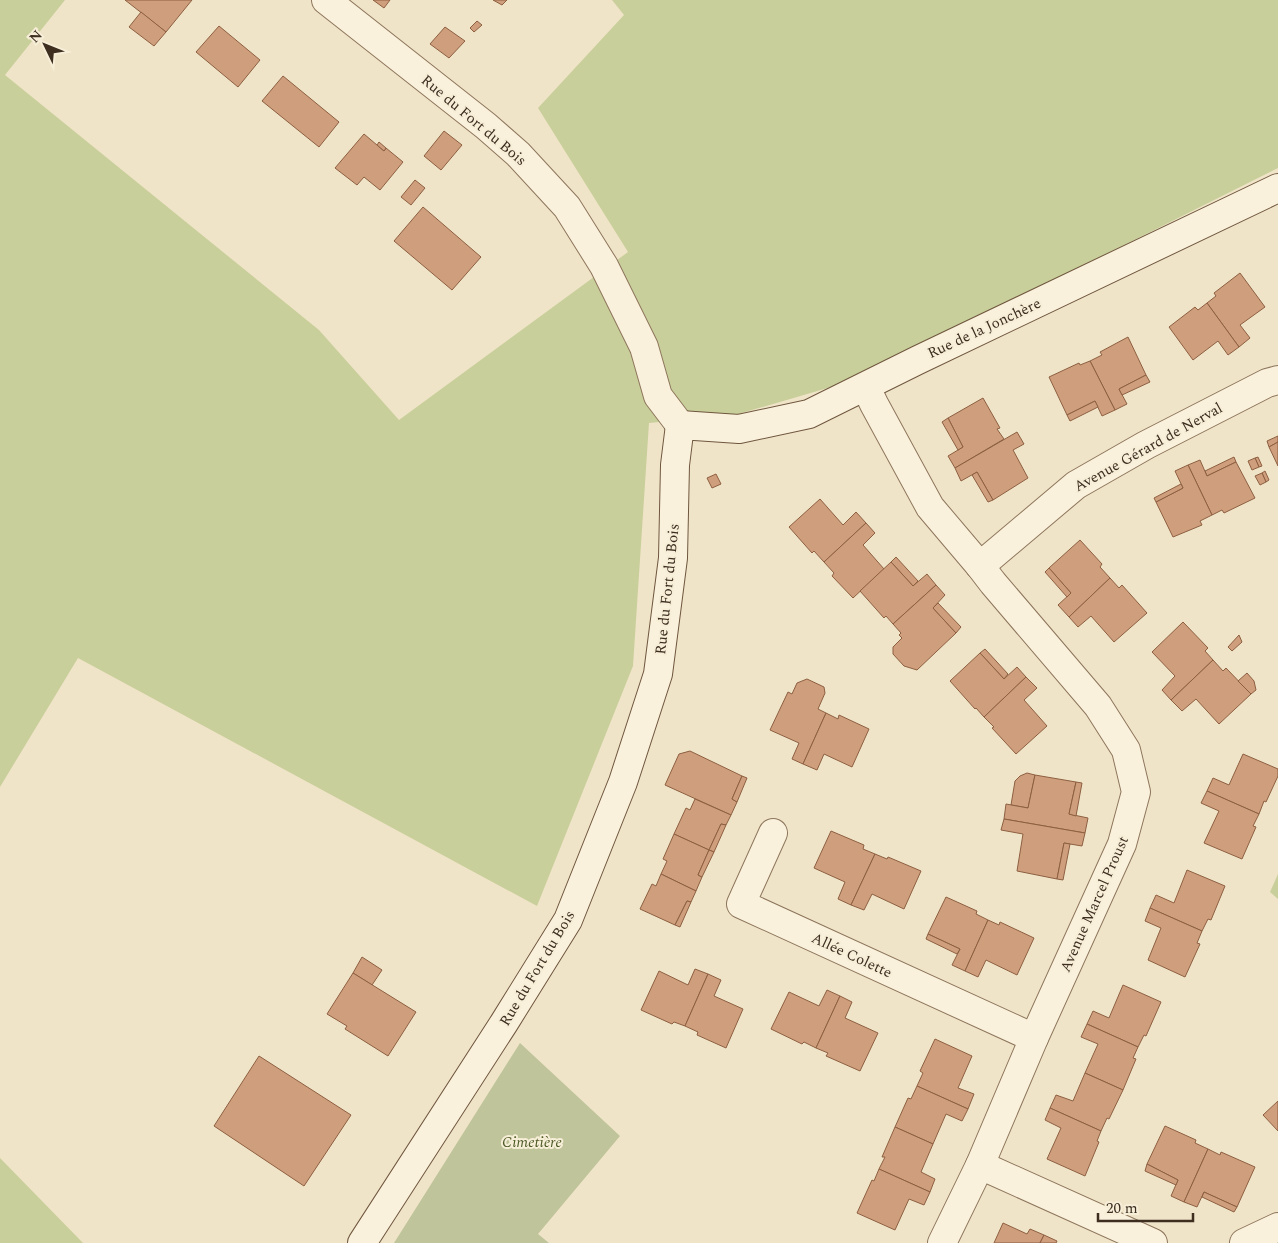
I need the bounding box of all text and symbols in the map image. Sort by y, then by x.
north arrow [20,20,70,70]
text: N [24,25,47,48]
street label: Rue du Fort du Bois [416,69,531,171]
street label: Rue de la Jonchère [924,292,1045,365]
street label: Avenue Gérard de Nerval [1070,397,1227,498]
street label: Rue du Fort du Bois [649,522,686,656]
street label: Avenue Marcel Proust [1054,832,1135,976]
street label: Rue du Fort du Bois [494,906,581,1031]
street label: Allée Colette [808,927,896,984]
park label: Cimetière [502,1131,562,1154]
scale bar [1098,1190,1193,1222]
text: 20 m [1106,1197,1138,1220]

